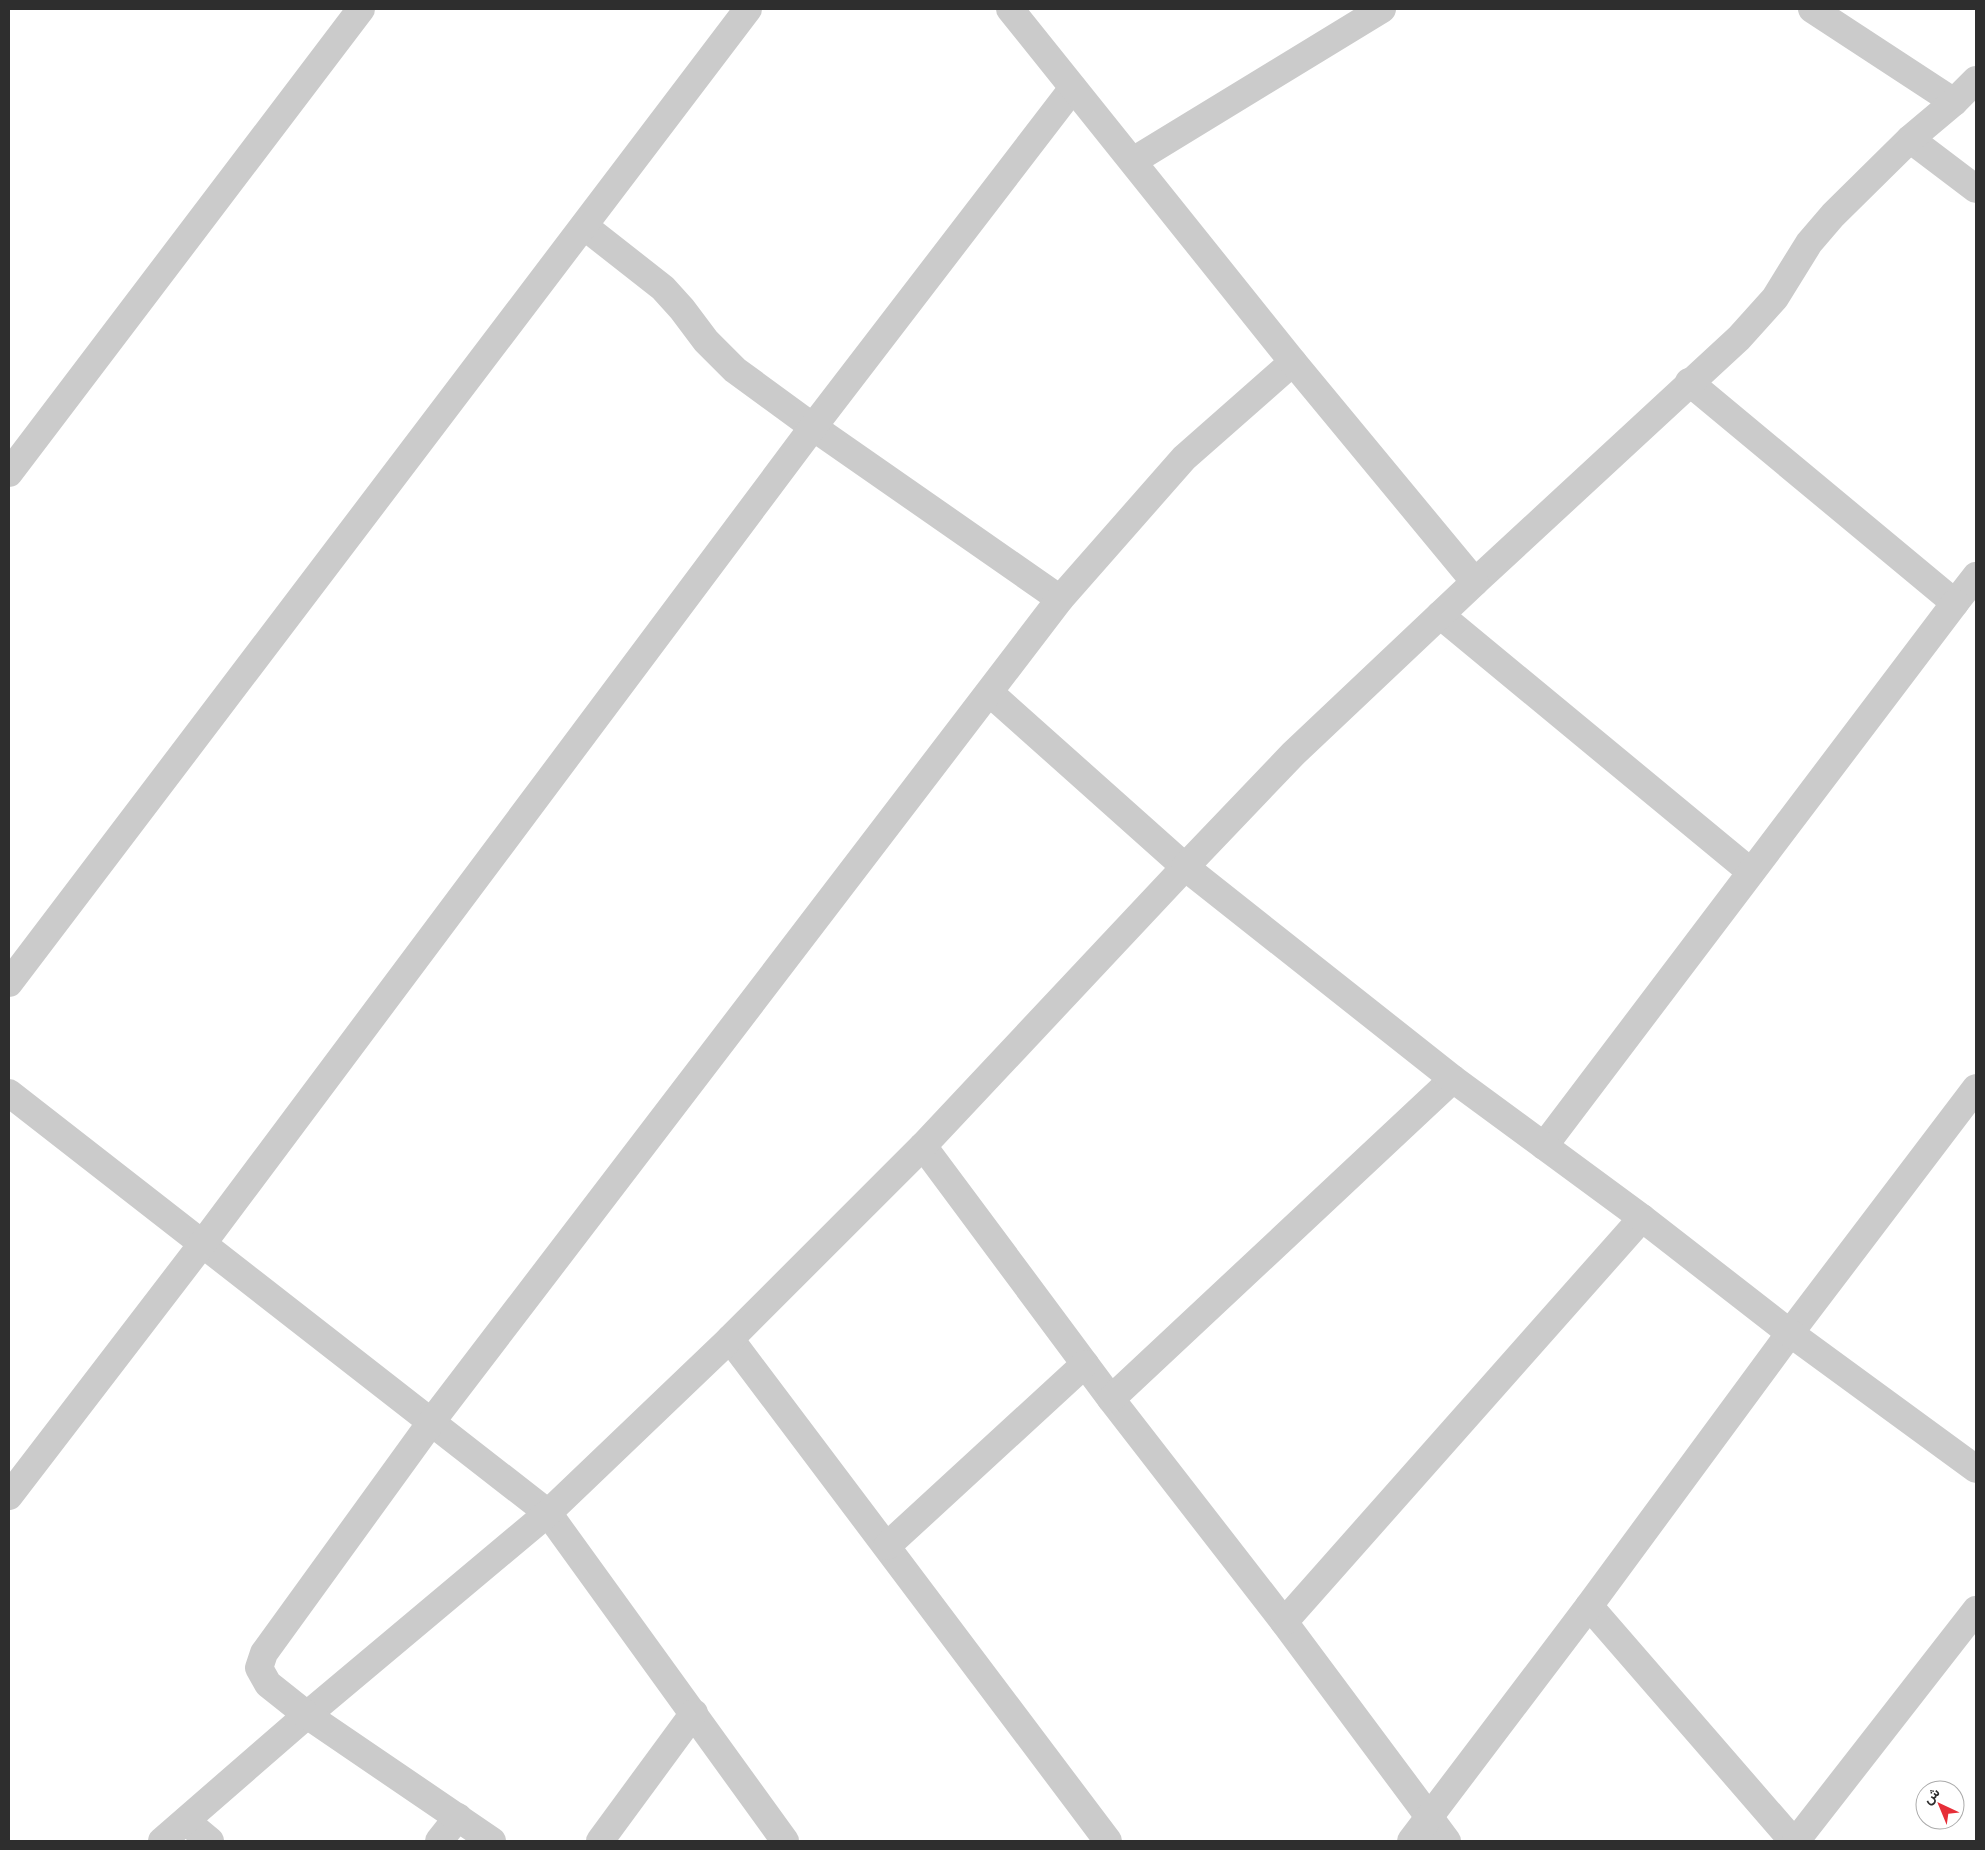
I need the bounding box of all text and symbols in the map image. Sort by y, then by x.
north arrow [1915,1780,1965,1830]
text: ش [1919,1783,1943,1808]

